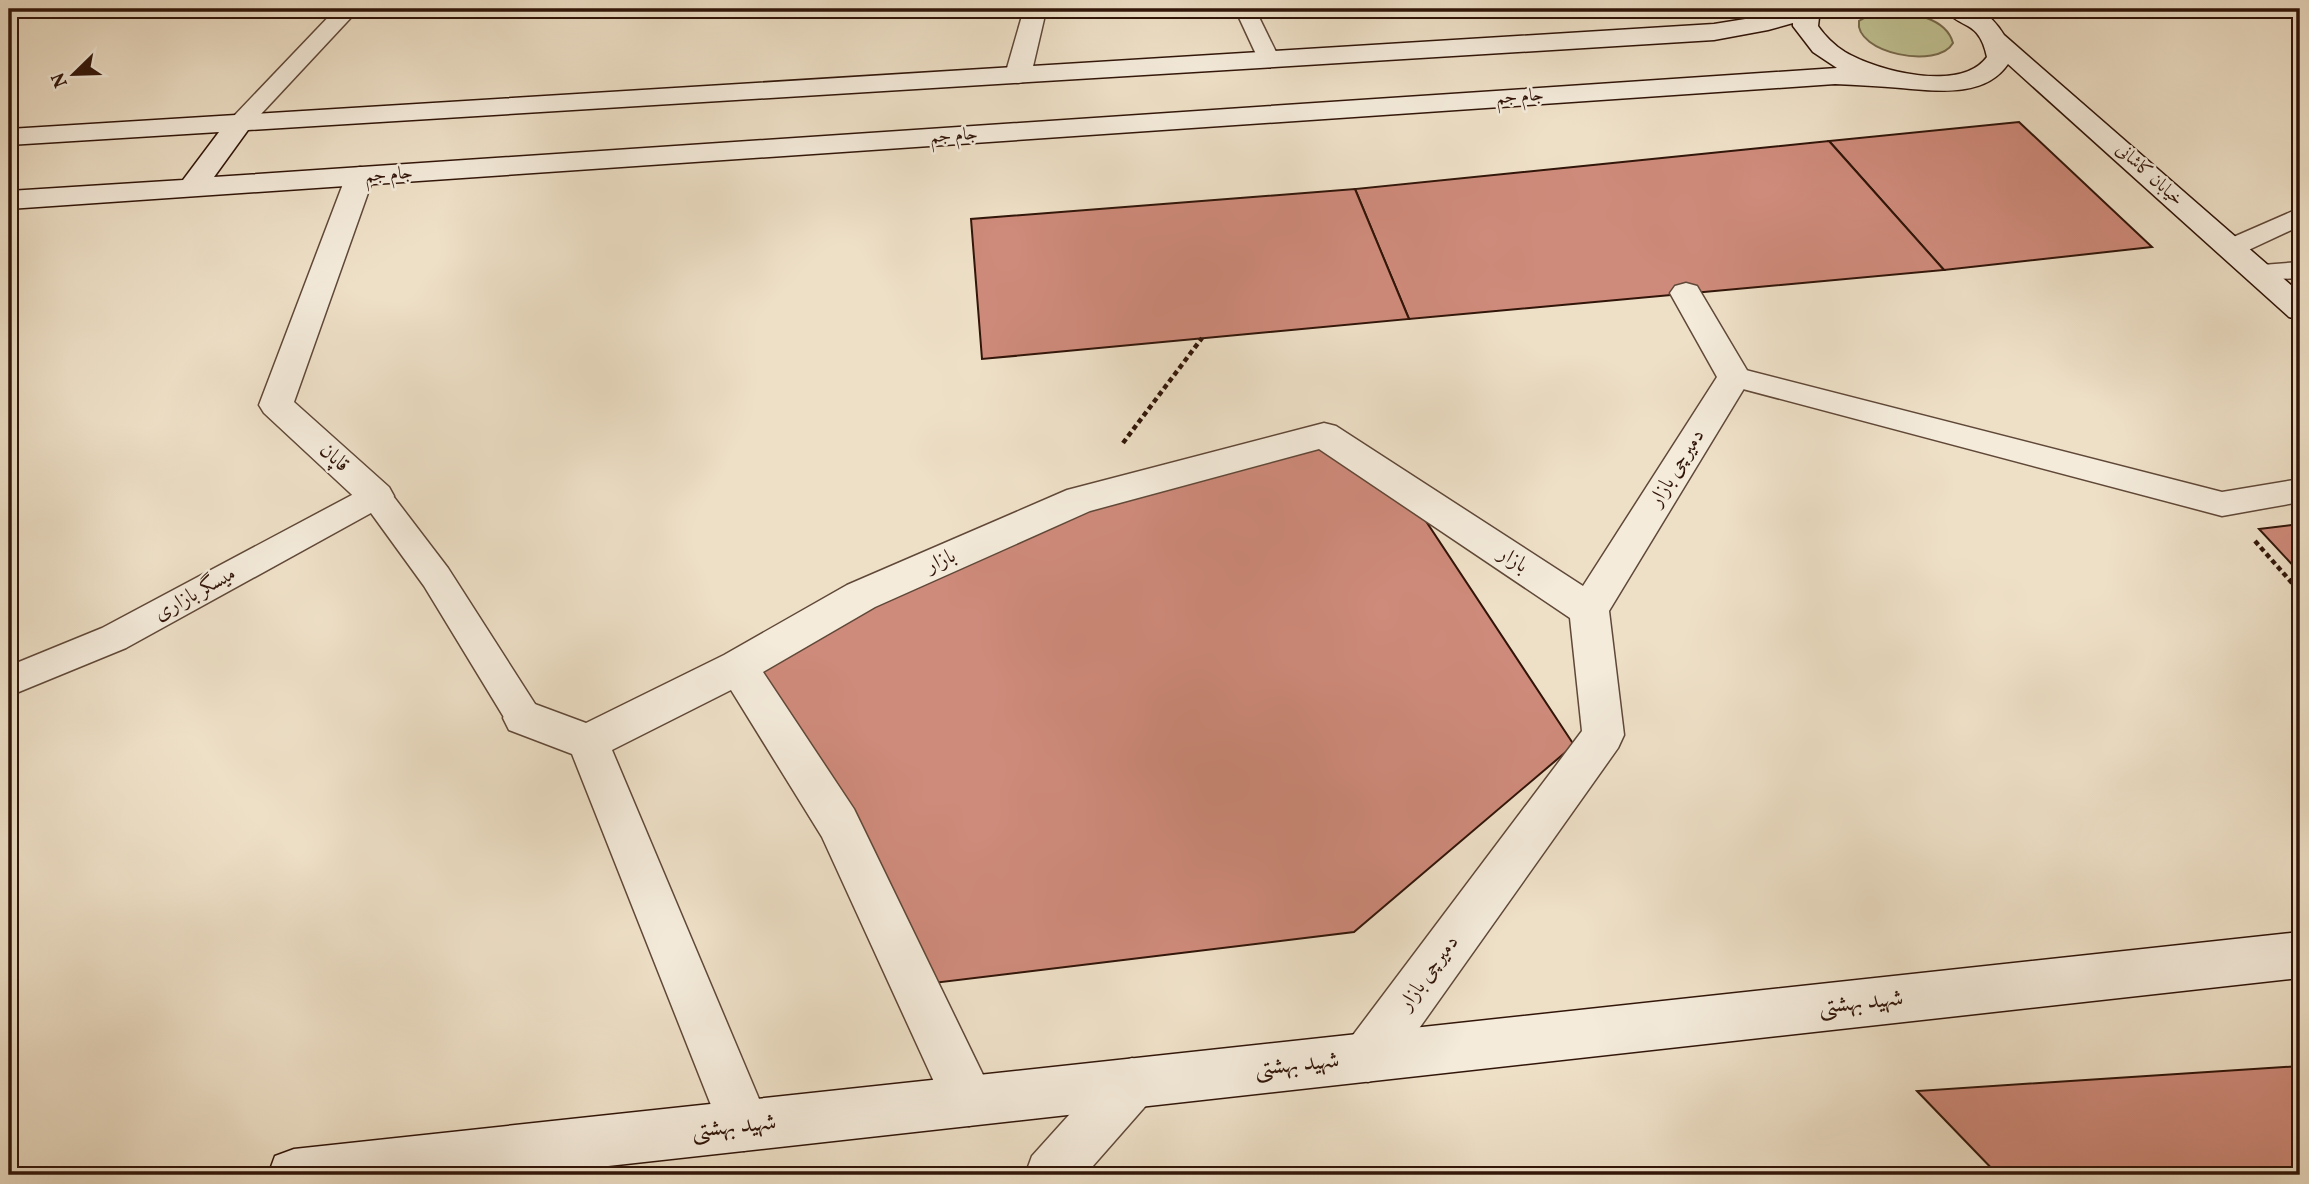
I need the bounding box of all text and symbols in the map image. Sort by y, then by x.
north arrow [38,38,108,108]
text: N [45,68,75,91]
street label: جام جم [1495,83,1545,114]
street label: جام جم [929,122,979,153]
street label: خیابان کاشانی [2110,138,2188,212]
street label: جام جم [364,161,414,192]
street label: دمیرچی بازار [1641,424,1712,514]
street label: قاپان [312,437,356,479]
street label: بازار [1491,539,1534,580]
street label: بازار [920,542,961,581]
street label: میسگر بازاری [149,560,241,628]
street label: دمیرچی بازار [1391,930,1466,1018]
street label: شهید بهشتی [1817,982,1905,1024]
street label: شهید بهشتی [1253,1044,1341,1086]
street label: شهید بهشتی [690,1106,778,1148]

